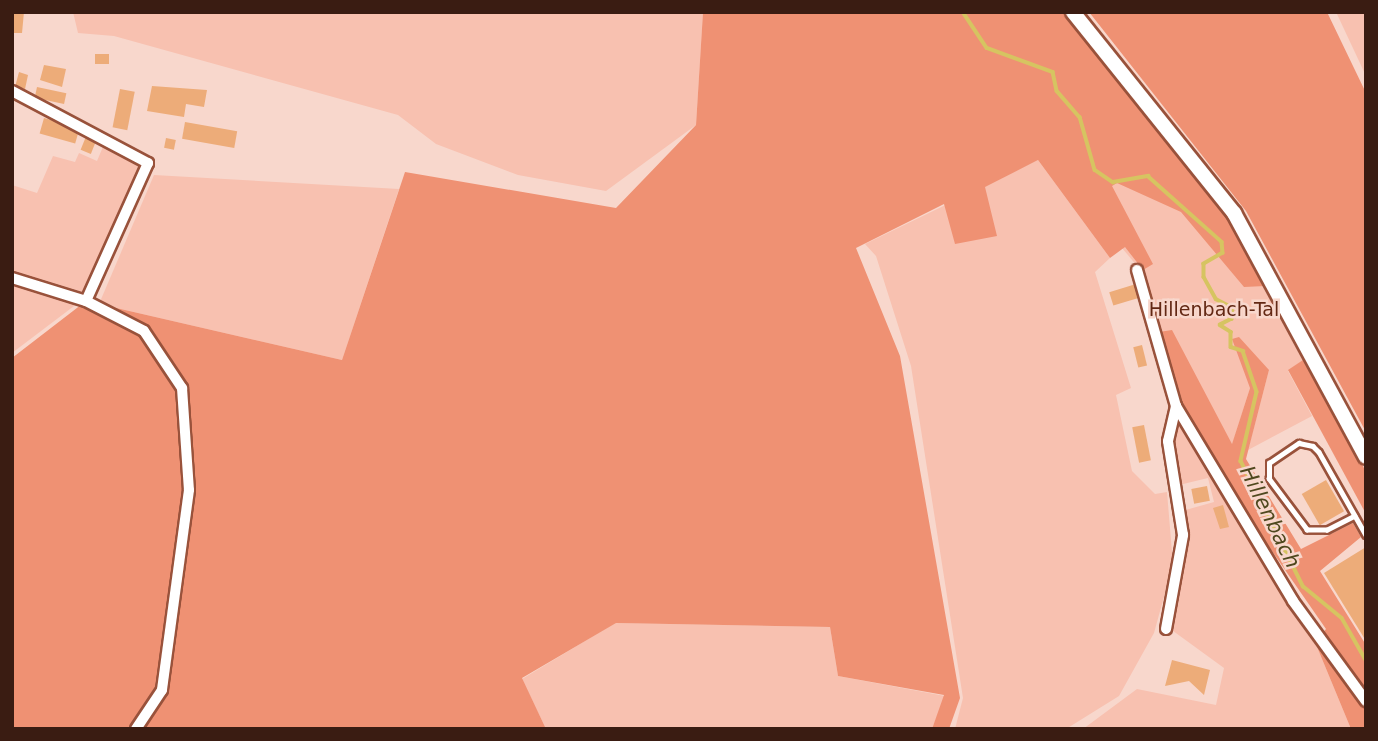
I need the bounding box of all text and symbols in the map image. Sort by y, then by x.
park label: Hillenbach-Tal [1149,299,1279,321]
water label: Hillenbach [1234,462,1306,572]

